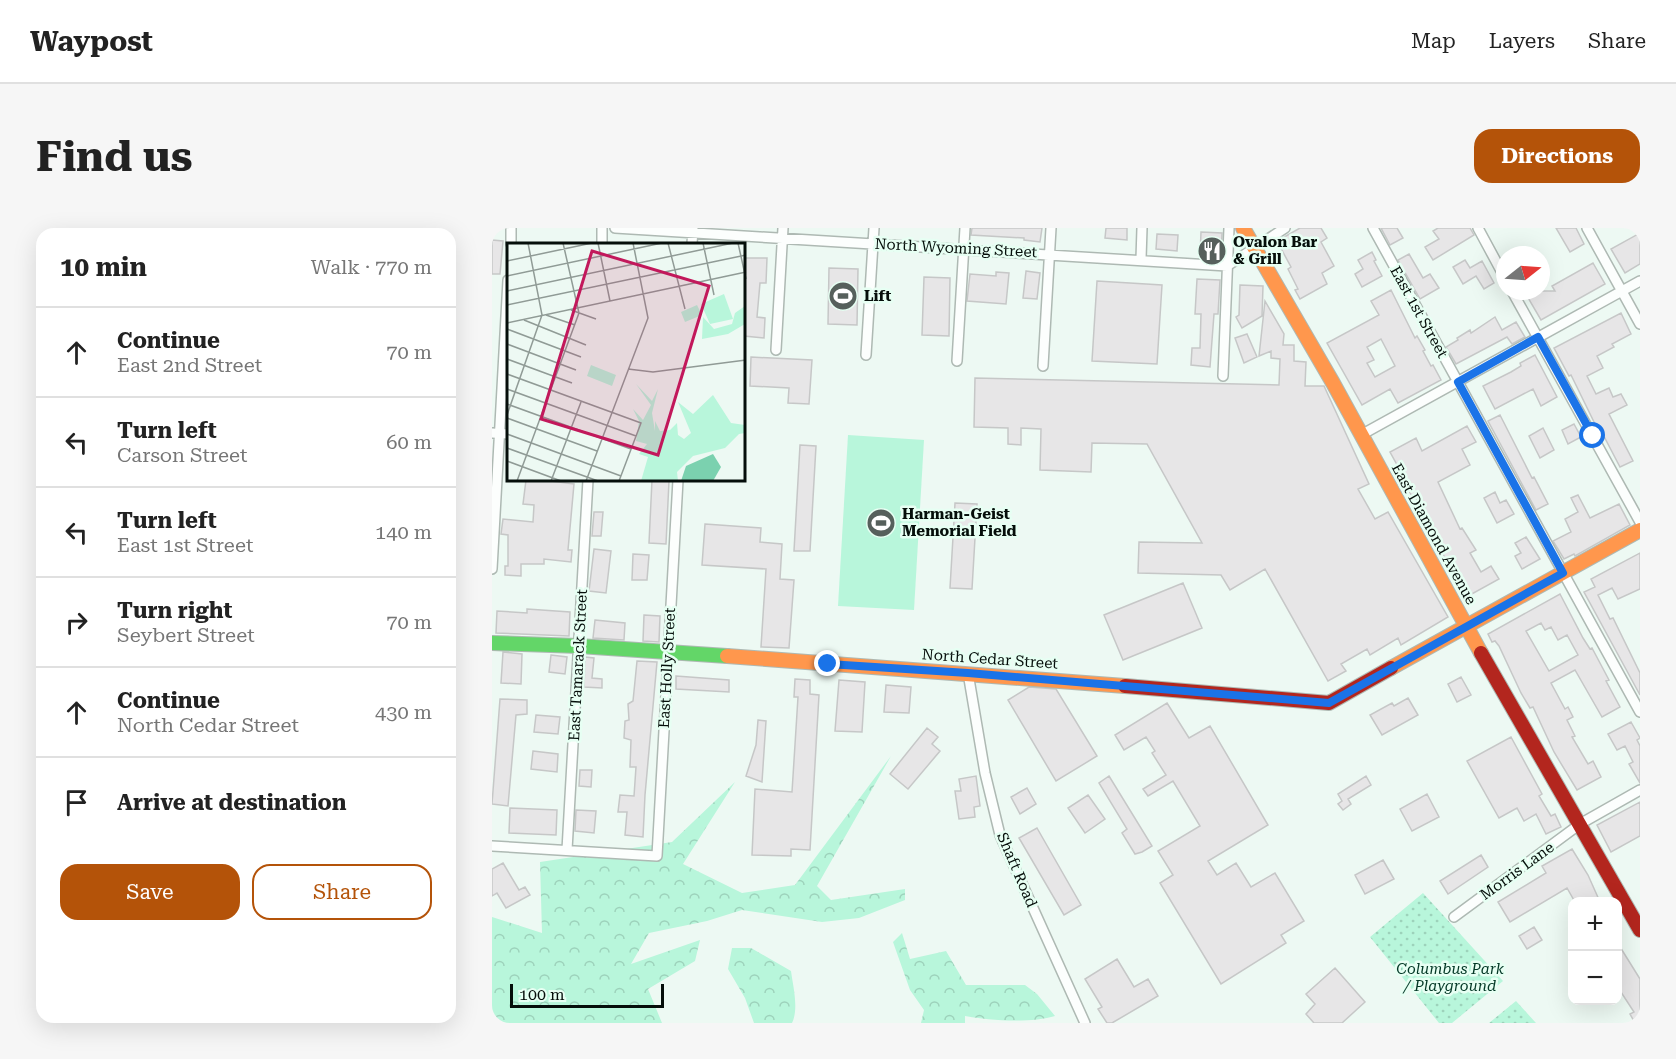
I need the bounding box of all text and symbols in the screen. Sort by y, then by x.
text: Waypost [30,25,153,58]
text: Map [1411,29,1456,53]
text: Layers [1489,29,1555,53]
text: Share [1588,29,1646,53]
button: Directions [1474,129,1640,183]
text: Find us [36,132,193,181]
place label: Ovalon Bar & Grill [1233,233,1318,268]
street label: North Wyoming Street [874,235,1038,261]
restaurant icon: Ovalon Bar & Grill [1196,235,1228,267]
inset map [507,243,746,482]
north arrow [1496,246,1550,300]
text: 10 min [60,252,147,282]
text: Walk · 770 m [311,255,432,279]
street label: East 1st Street [1386,263,1452,361]
sports icon: Lift [827,280,859,312]
place label: Lift [864,287,891,305]
text: Continue [117,328,220,353]
icon: ahead [60,336,93,369]
text: 70 m [386,340,432,364]
text: East 2nd Street [117,353,262,377]
text: Turn left [117,418,217,443]
route start [1579,422,1605,448]
icon: left [60,426,93,459]
text: 60 m [386,430,432,454]
text: Carson Street [117,443,247,467]
street label: East Diamond Avenue [1388,460,1480,608]
place label: Harman-Geist Memorial Field [902,505,1017,540]
sports icon: Harman-Geist Memorial Field [865,507,897,539]
text: Turn left [117,508,217,533]
icon: left [60,516,93,549]
text: 140 m [375,520,432,544]
text: East 1st Street [117,533,253,557]
street label: East Tamarack Street [565,588,591,741]
text: Turn right [117,598,232,623]
icon: right [60,606,93,639]
street label: East Holly Street [655,607,679,729]
text: 70 m [386,610,432,634]
text: Seybert Street [117,623,255,647]
street label: North Cedar Street [921,645,1059,673]
route end [814,650,840,676]
text: Continue [117,688,220,713]
icon: ahead [60,696,93,729]
text: 430 m [375,700,432,724]
text: North Cedar Street [117,713,299,737]
icon: arrive [60,786,93,819]
text: Arrive at destination [117,790,346,815]
street label: Shaft Road [993,830,1041,910]
street label: Morris Lane [1477,838,1557,904]
button: Save [60,864,240,920]
button: Share [252,864,432,920]
map controls [1568,897,1622,1005]
button: + [1568,897,1622,951]
button: − [1568,951,1622,1005]
park label: Columbus Park / Playground [1396,960,1505,995]
scale bar [510,981,664,1008]
text: 100 m [519,985,565,1004]

